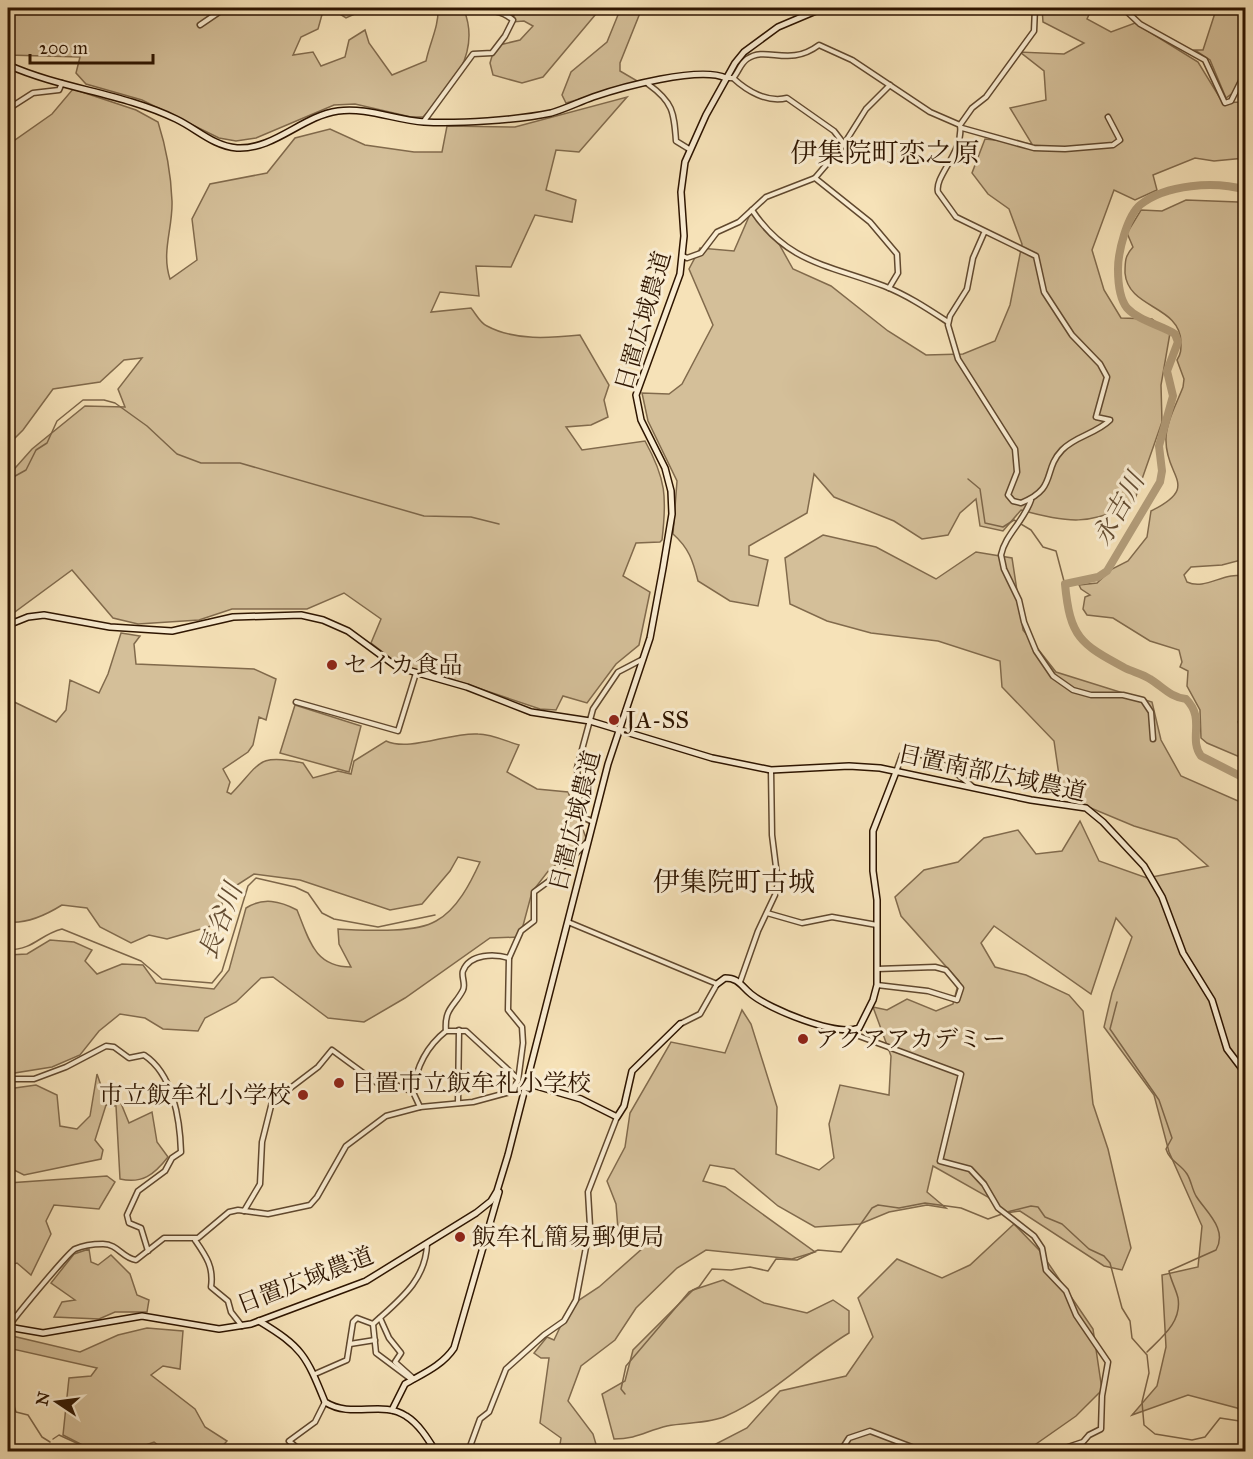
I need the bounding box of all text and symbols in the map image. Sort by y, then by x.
scale bar [30,27,153,65]
text: 200 m [39,37,88,59]
district label: 伊集院町恋之原 [791,136,980,169]
street label: 日置広域農道 [609,248,677,394]
water label: 永吉川 [1085,465,1152,551]
place label: セイカ食品 [344,650,463,680]
marker: セイカ食品 [325,658,339,672]
place label: JA-SS [623,705,689,735]
marker: JA-SS [607,713,621,727]
street label: 日置南部広域農道 [895,738,1089,808]
street label: 日置広域農道 [543,748,607,894]
district label: 伊集院町古城 [653,865,815,898]
water label: 長谷川 [191,876,250,963]
place label: アクアアカデミー [815,1024,1006,1054]
marker: アクアアカデミー [796,1032,810,1046]
place label: 日置市立飯牟礼小学校 [351,1068,591,1098]
marker: 日置市立飯牟礼小学校 [332,1076,346,1090]
place label: 市立飯牟礼小学校 [99,1080,291,1110]
marker: 市立飯牟礼小学校 [296,1088,310,1102]
place label: 飯牟礼簡易郵便局 [472,1222,664,1252]
marker: 飯牟礼簡易郵便局 [453,1230,467,1244]
street label: 日置広域農道 [232,1240,378,1320]
north arrow [27,1372,87,1432]
text: N [32,1390,54,1407]

